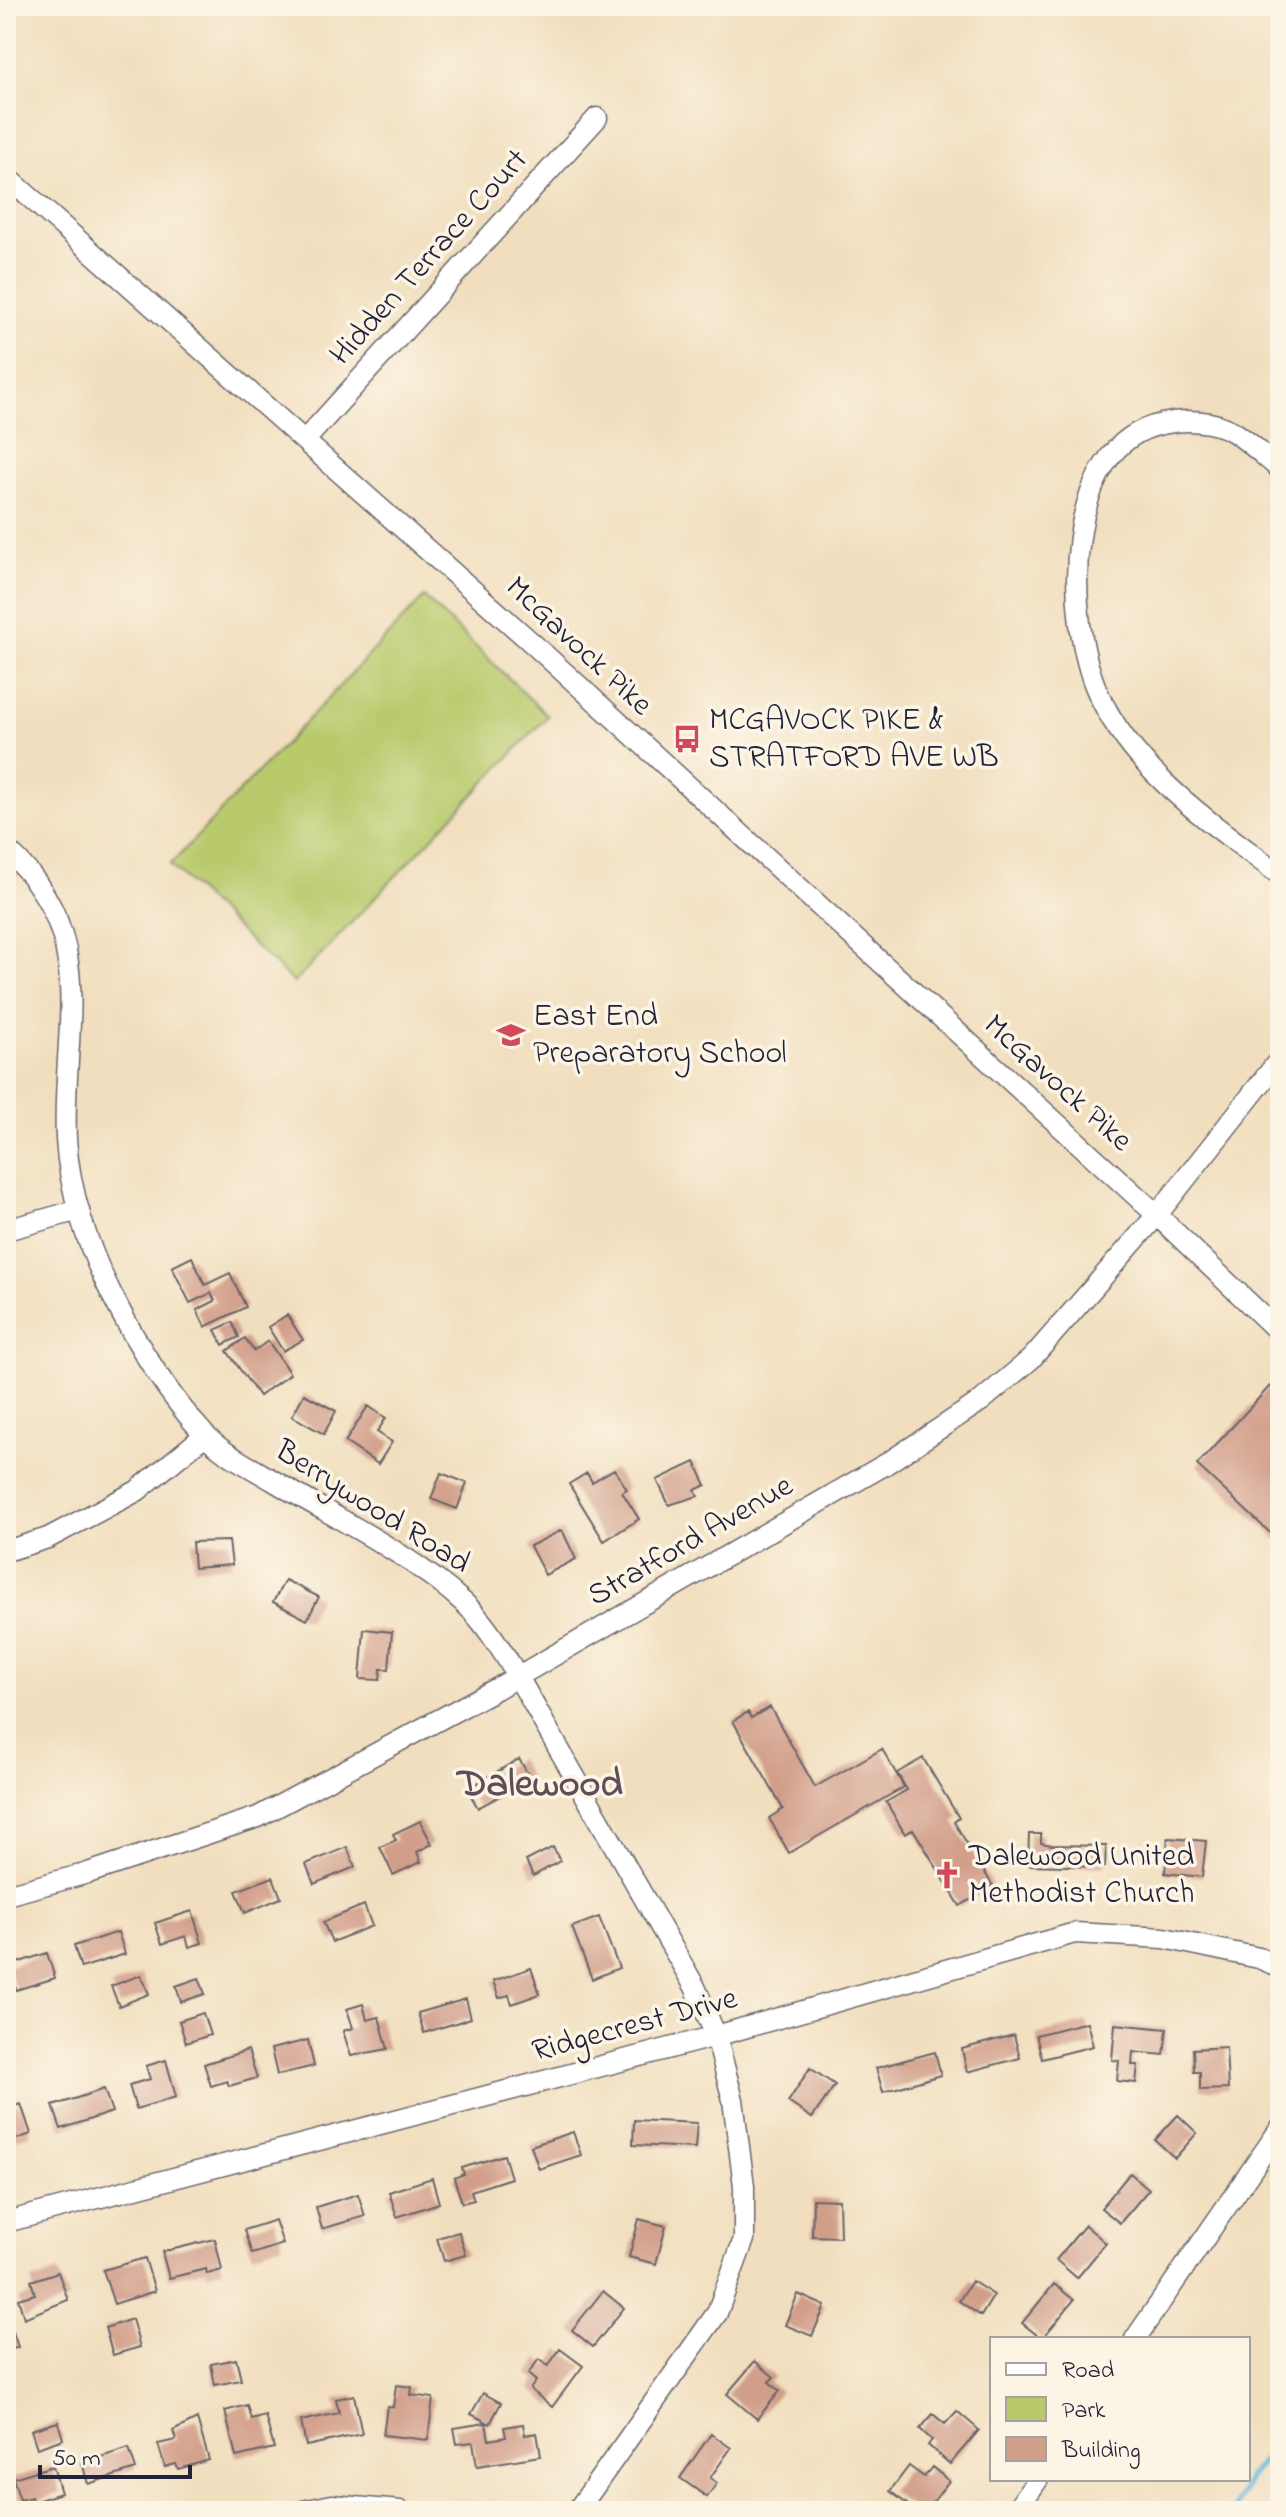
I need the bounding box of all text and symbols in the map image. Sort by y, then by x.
street label: Hidden Terrace Court [320,139,541,377]
street label: McGavock Pike [494,566,663,728]
place label: MCGAVOCK PIKE & STRATFORD AVE WB [709,698,999,782]
bus stop icon: MCGAVOCK PIKE & STRATFORD AVE WB [672,724,702,754]
place label: East End Preparatory School [533,994,787,1078]
street label: McGavock Pike [972,1004,1143,1164]
school or university icon: East End Preparatory School [496,1020,526,1050]
street label: Berrywood Road [264,1428,479,1587]
street label: Stratford Avenue [579,1464,803,1620]
district label: Dalewood [455,1756,623,1815]
place label: Dalewood United Methodist Church [968,1834,1194,1918]
church icon: Dalewood United Methodist Church [932,1860,962,1890]
street label: Ridgecrest Drive [527,1976,743,2076]
legend [990,2337,1250,2481]
text: Road [1062,2354,1115,2389]
text: Park [1062,2394,1106,2429]
scale bar [40,2429,190,2479]
text: Building [1061,2434,1141,2469]
text: 50 m [52,2442,101,2477]

